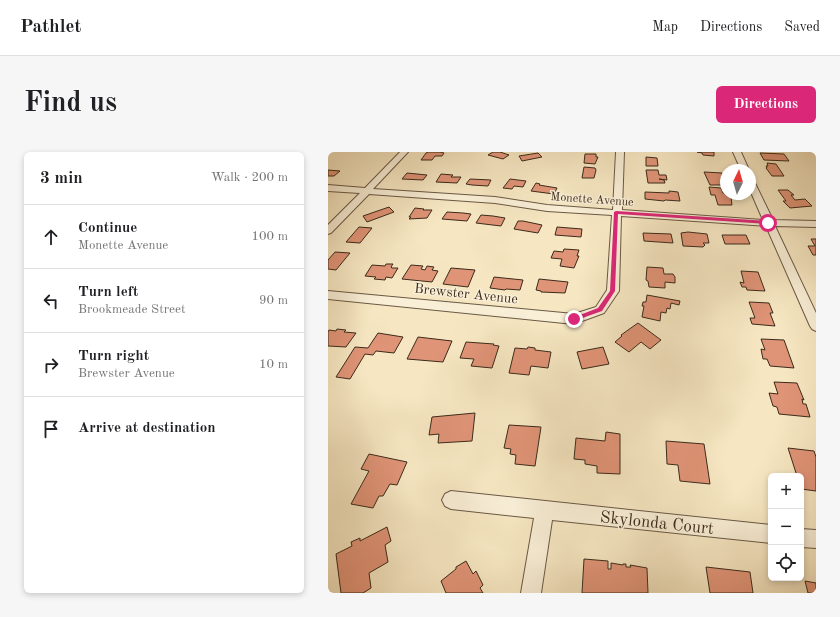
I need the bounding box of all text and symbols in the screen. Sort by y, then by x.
text: Pathlet [20,18,81,37]
text: Map [652,20,678,34]
text: Directions [700,20,762,34]
text: Saved [784,20,820,34]
button: Directions [716,86,816,123]
text: Find us [24,90,117,118]
north arrow [720,164,756,200]
text: 3 min [40,170,83,187]
text: Walk · 200 m [211,171,288,184]
street label: Monette Avenue [550,191,634,209]
route start [759,214,777,232]
text: Continue [78,221,137,236]
icon: ahead [40,226,62,248]
text: 100 m [251,230,288,243]
text: Monette Avenue [78,239,168,252]
street label: Brewster Avenue [413,282,518,306]
text: Turn left [78,285,138,300]
icon: left [40,290,62,312]
text: 90 m [259,294,288,307]
text: Brookmeade Street [78,303,186,316]
route end [565,310,583,328]
text: Turn right [78,349,149,364]
icon: right [40,354,62,376]
text: 10 m [259,358,288,371]
text: Brewster Avenue [78,367,175,380]
icon: arrive [40,418,62,440]
text: Arrive at destination [78,421,216,436]
map controls [768,473,804,581]
button: + [768,473,804,509]
street label: Skylonda Court [599,509,715,538]
button: − [768,509,804,545]
button: locate [768,545,804,581]

